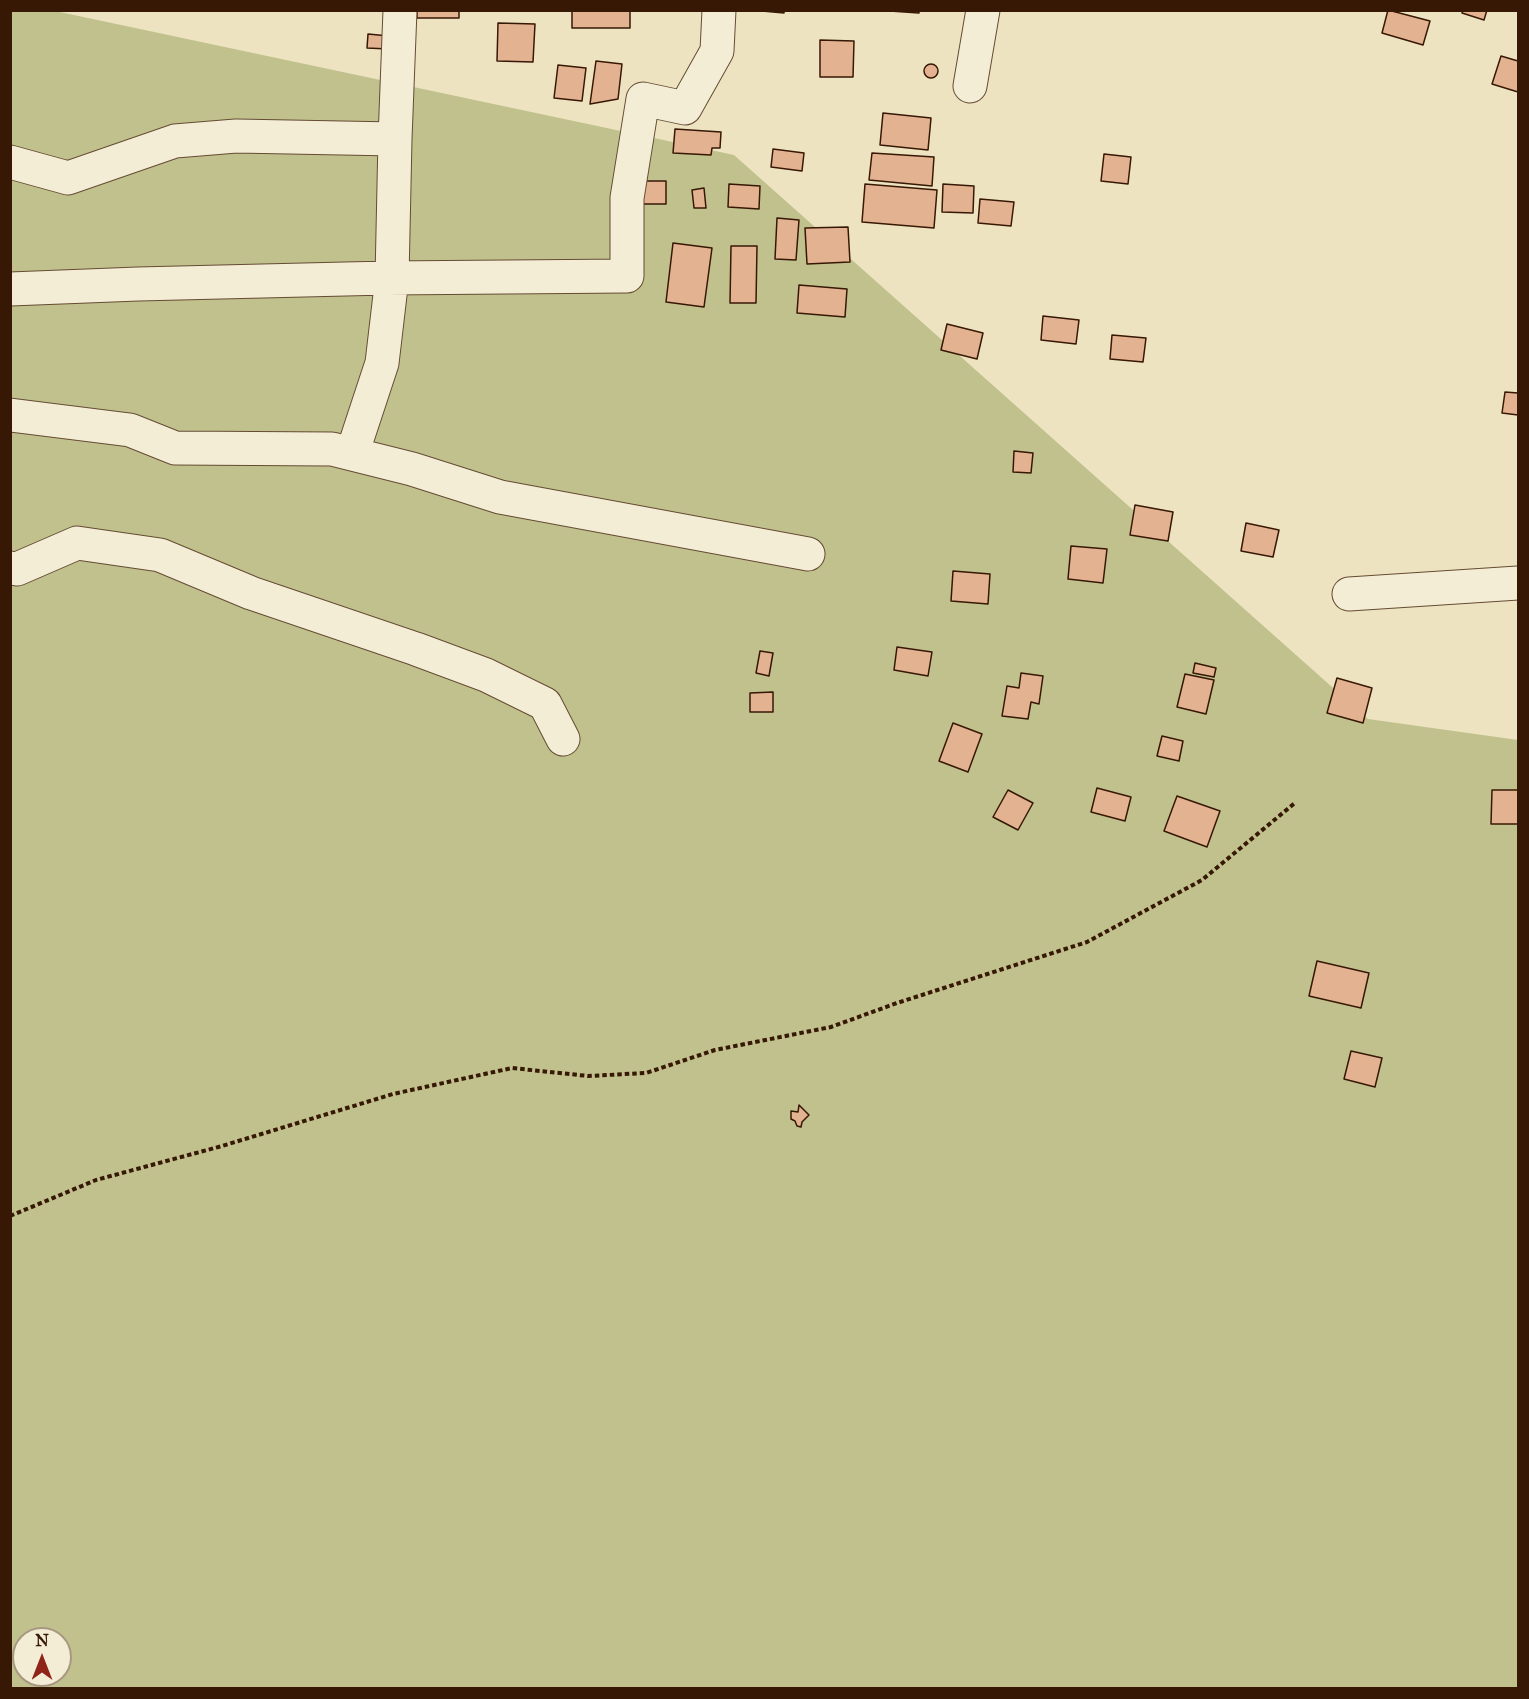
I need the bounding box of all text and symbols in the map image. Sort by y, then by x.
north arrow [12,1627,72,1687]
text: N [35,1631,49,1650]

